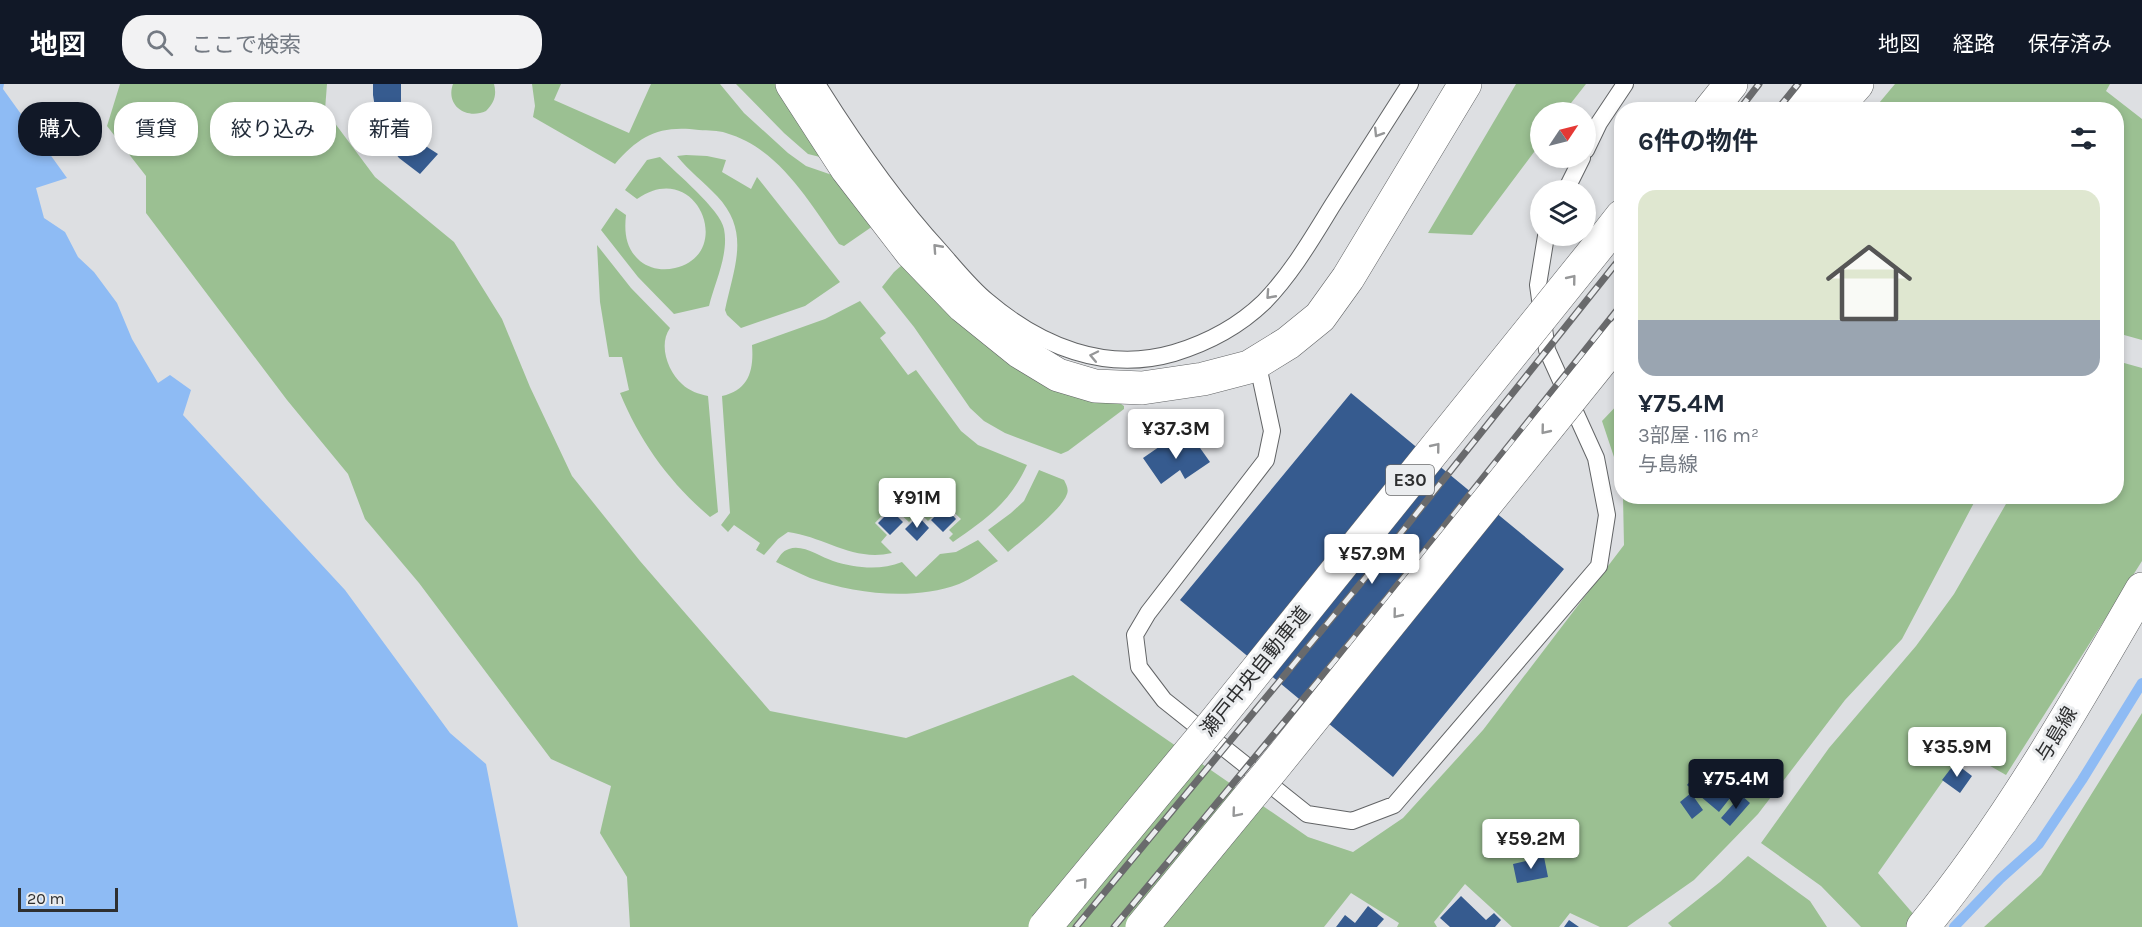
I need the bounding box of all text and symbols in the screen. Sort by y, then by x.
search box [122,15,542,69]
icon: search [143,26,176,59]
text: 地図 [30,28,86,61]
text: ここで検索 [191,32,301,58]
text: 地図 [1878,32,1920,56]
text: 経路 [1953,32,1995,56]
text: 保存済み [2028,32,2112,56]
chip: 購入 [18,102,102,156]
chip: 賃貸 [114,102,198,156]
chip: 絞り込み [210,102,336,156]
chip: 新着 [348,102,432,156]
north arrow [1530,102,1596,168]
map controls [1530,102,1596,246]
icon: filters [2067,122,2100,155]
text: 6件の物件 [1638,126,1758,157]
one-way arrow [1375,127,1386,138]
button: layers [1530,180,1596,246]
icon: home [1815,229,1923,337]
one-way arrow [933,244,944,255]
one-way arrow [1564,275,1575,286]
one-way arrow [1266,288,1277,299]
one-way arrow [1089,350,1099,363]
text: ¥75.4M [1638,388,1725,419]
pin: ¥37.3M [1127,409,1225,460]
text: ¥37.3M [1142,417,1210,440]
one-way arrow [1542,423,1553,434]
text: 3部屋 · 116 m² [1638,424,1759,447]
one-way arrow [1429,443,1440,454]
text: 与島線 [1638,453,1698,476]
road number: E30 [1386,465,1434,495]
pin: ¥91M [881,478,953,529]
text: ¥91M [893,486,941,509]
pin: ¥57.9M [1323,534,1421,585]
text: ¥57.9M [1338,542,1406,565]
street label: 瀬戸中央自動車道 [1196,602,1315,741]
one-way arrow [1393,608,1404,619]
street label: 与島線 [2031,703,2082,766]
pin: ¥35.9M [1908,727,2006,778]
text: ¥35.9M [1922,735,1992,758]
pin: ¥75.4M [1687,759,1785,810]
text: ¥75.4M [1702,767,1770,790]
one-way arrow [1232,806,1243,817]
pin: ¥59.2M [1482,819,1580,870]
text: ¥59.2M [1496,827,1566,850]
one-way arrow [1075,878,1086,889]
scale bar [18,885,118,912]
text: 20 m [27,889,65,908]

